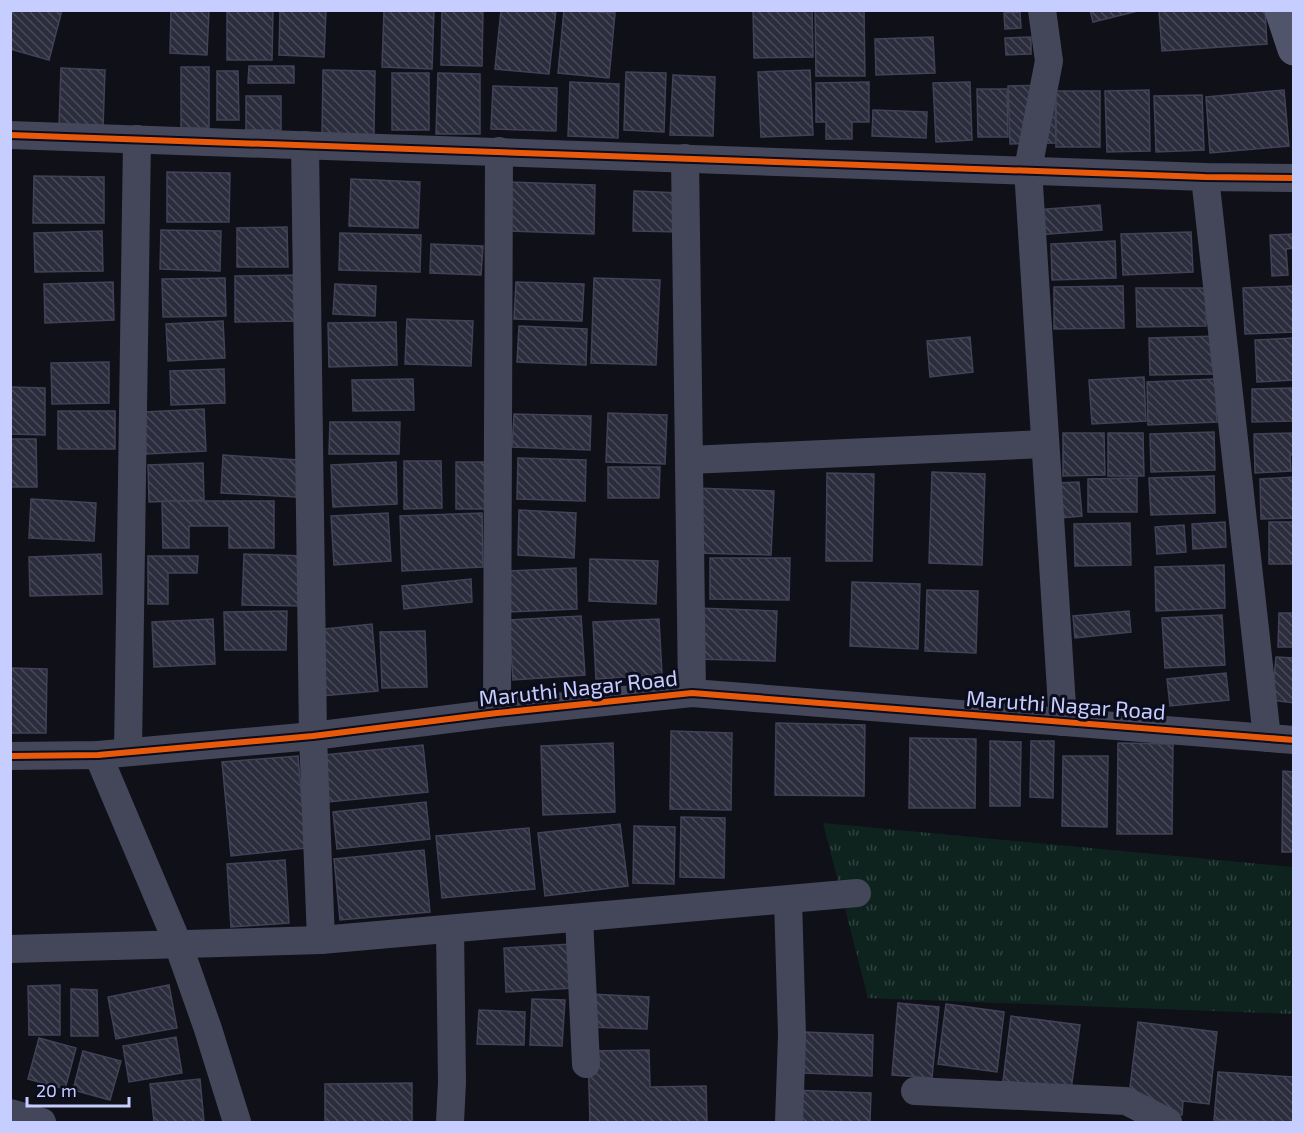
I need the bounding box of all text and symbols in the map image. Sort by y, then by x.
street label: Maruthi Nagar Road [477,664,679,710]
street label: Maruthi Nagar Road [965,684,1167,724]
scale bar [27,1070,129,1108]
text: 20 m [36,1079,77,1101]

